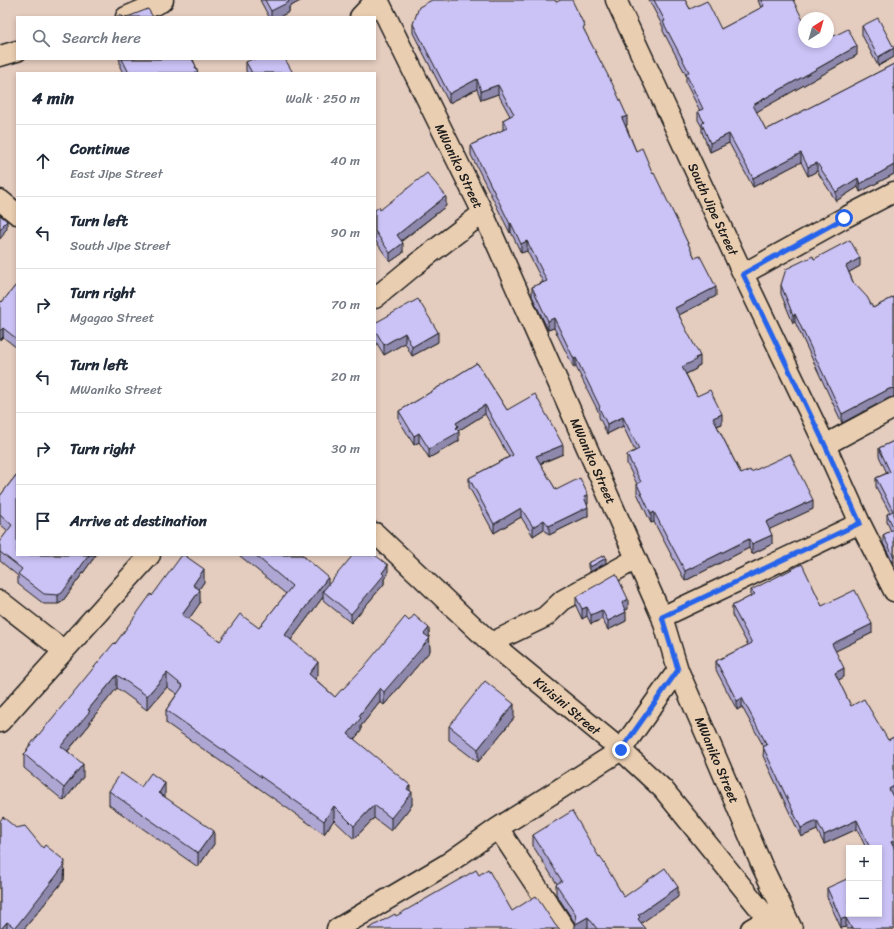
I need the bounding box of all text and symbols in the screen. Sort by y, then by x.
north arrow [798,12,834,48]
search box [16,16,376,60]
text: Search here [62,25,141,51]
icon: search [30,27,52,49]
text: 4 min [32,83,74,113]
text: Walk · 250 m [286,87,360,110]
street label: MWaniko Street [428,119,490,213]
text: Continue [70,136,130,162]
text: 40 m [330,149,360,172]
icon: ahead [32,150,54,172]
street label: South Jipe Street [681,159,745,260]
text: East Jipe Street [70,162,163,185]
text: Turn left [70,208,128,234]
route start [835,209,853,227]
text: 90 m [330,221,360,244]
icon: left [32,222,54,244]
text: South Jipe Street [70,234,170,257]
text: Turn right [70,280,135,306]
text: 70 m [331,293,360,316]
icon: right [32,294,54,316]
text: Mgagao Street [70,306,154,329]
text: Turn left [70,352,128,378]
text: 20 m [331,365,360,388]
icon: left [32,366,54,388]
text: MWaniko Street [70,378,162,401]
street label: MWaniko Street [564,414,622,508]
text: Turn right [70,436,135,462]
text: 30 m [331,437,360,460]
icon: right [32,438,54,460]
text: Arrive at destination [70,508,207,534]
icon: arrive [32,510,54,532]
street label: Kivisini Street [528,671,606,742]
street label: MWaniko Street [688,713,746,807]
route end [612,741,630,759]
map controls [846,845,882,917]
button: + [846,845,882,881]
button: − [846,881,882,917]

